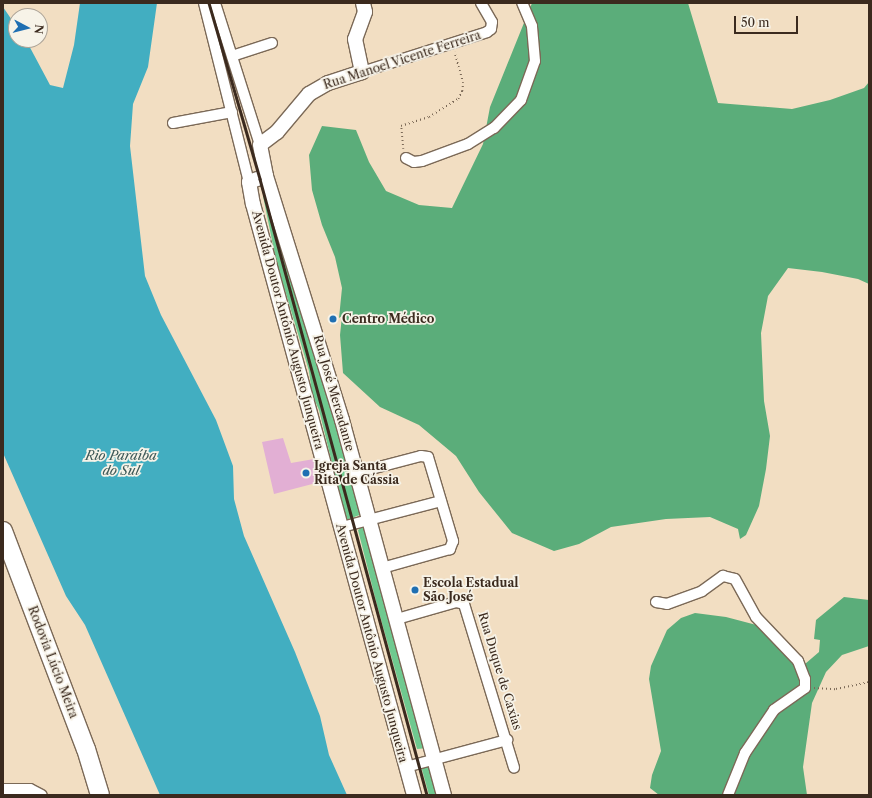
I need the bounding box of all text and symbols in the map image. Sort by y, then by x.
north arrow [8,8,48,48]
scale bar [736,8,800,34]
text: 50 m [741,15,770,30]
text: N [31,24,46,35]
street label: Rua Manoel Vicente Ferreira [321,28,483,92]
street label: Avenida Doutor Antônio Augusto Junqueira [249,208,327,452]
place label: Centro Médico [342,312,434,326]
marker: Centro Médico [327,313,339,325]
street label: Rua José Mercadante [310,333,358,453]
water label: Rio Paraíba do Sul [85,448,157,479]
place label: Igreja Santa Rita de Cássia [314,459,399,487]
marker: Igreja Santa Rita de Cássia [301,468,311,478]
street label: Avenida Doutor Antônio Augusto Junqueira [333,521,411,765]
place label: Escola Estadual São José [423,576,519,604]
marker: Escola Estadual São José [410,585,420,595]
street label: Rodovia Lúcio Meira [25,604,81,720]
street label: Rua Duque de Caxias [475,610,525,732]

